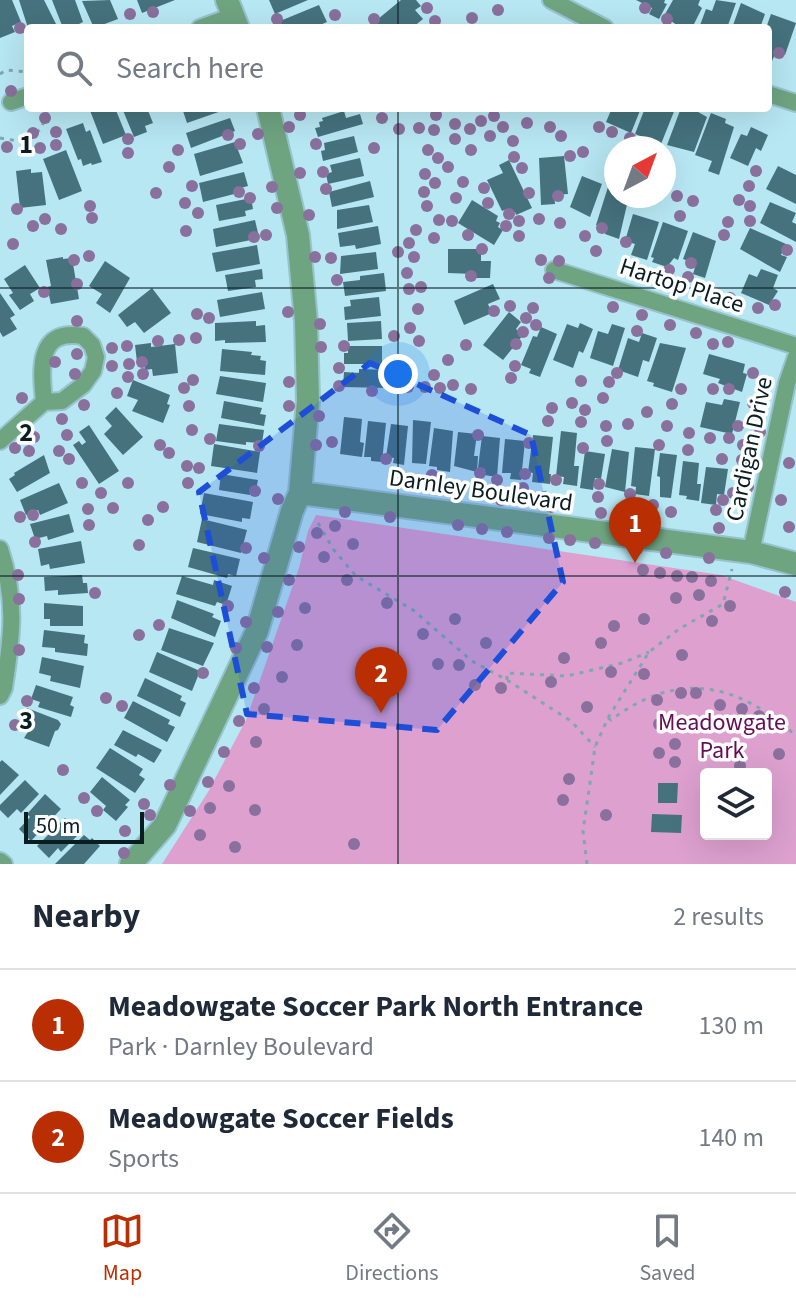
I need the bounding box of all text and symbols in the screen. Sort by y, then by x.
search box [24,24,772,112]
icon: search [52,46,96,90]
text: Search here [116,47,264,90]
text: 1 [19,126,33,163]
north arrow [604,136,676,208]
street label: Hartop Place [615,249,749,322]
your location [378,354,418,394]
street label: Cardigan Drive [717,374,782,525]
text: 2 [19,414,33,451]
street label: Darnley Boulevard [387,460,575,521]
pin: 1 [609,497,661,563]
pin: 2 [355,647,407,713]
text: 3 [19,702,33,739]
park label: Meadowgate Park [658,705,786,768]
map controls [700,768,772,840]
button: layers [700,768,772,840]
scale bar [24,808,144,844]
text: 50 m [36,810,81,842]
text: Nearby [32,892,140,941]
text: 2 results [673,898,764,935]
text: Meadowgate Soccer Park North Entrance [108,985,643,1028]
text: 1 [51,1007,65,1044]
text: 130 m [698,1007,764,1044]
text: Park · Darnley Boulevard [108,1028,374,1065]
text: Meadowgate Soccer Fields [108,1097,454,1140]
text: 2 [51,1119,65,1156]
text: 140 m [698,1119,764,1156]
text: Sports [108,1140,179,1177]
tab: Map [100,1209,144,1289]
tab: Directions [345,1209,438,1289]
tab: Saved [639,1209,696,1289]

